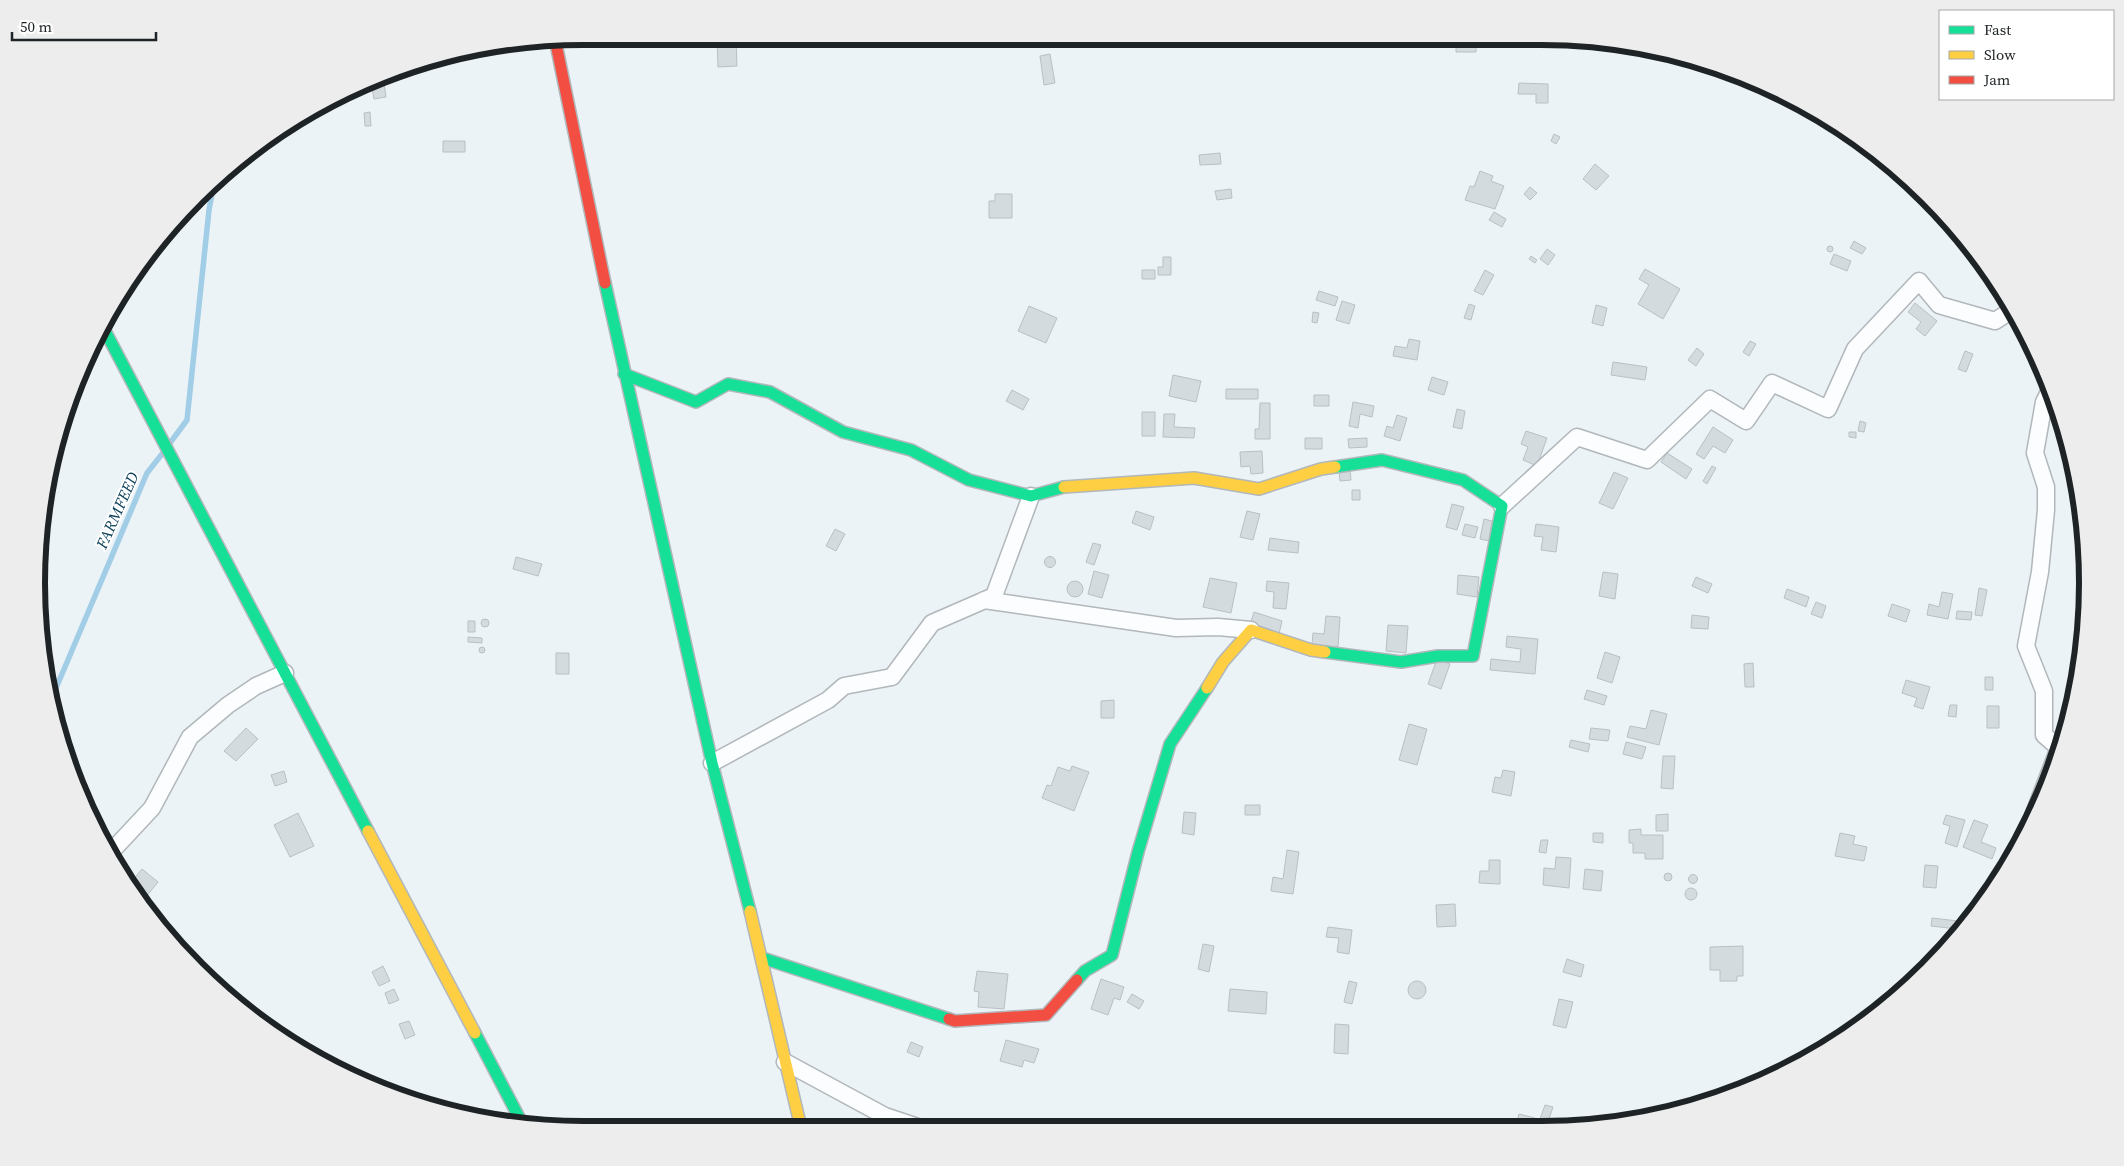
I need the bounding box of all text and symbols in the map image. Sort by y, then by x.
scale bar [12,10,156,42]
legend [1939,10,2114,100]
text: 50 m [20,16,52,37]
text: Fast [1984,19,2011,40]
text: Slow [1984,44,2016,65]
text: Jam [1983,69,2011,90]
water label: FARMFEED [90,468,144,553]

